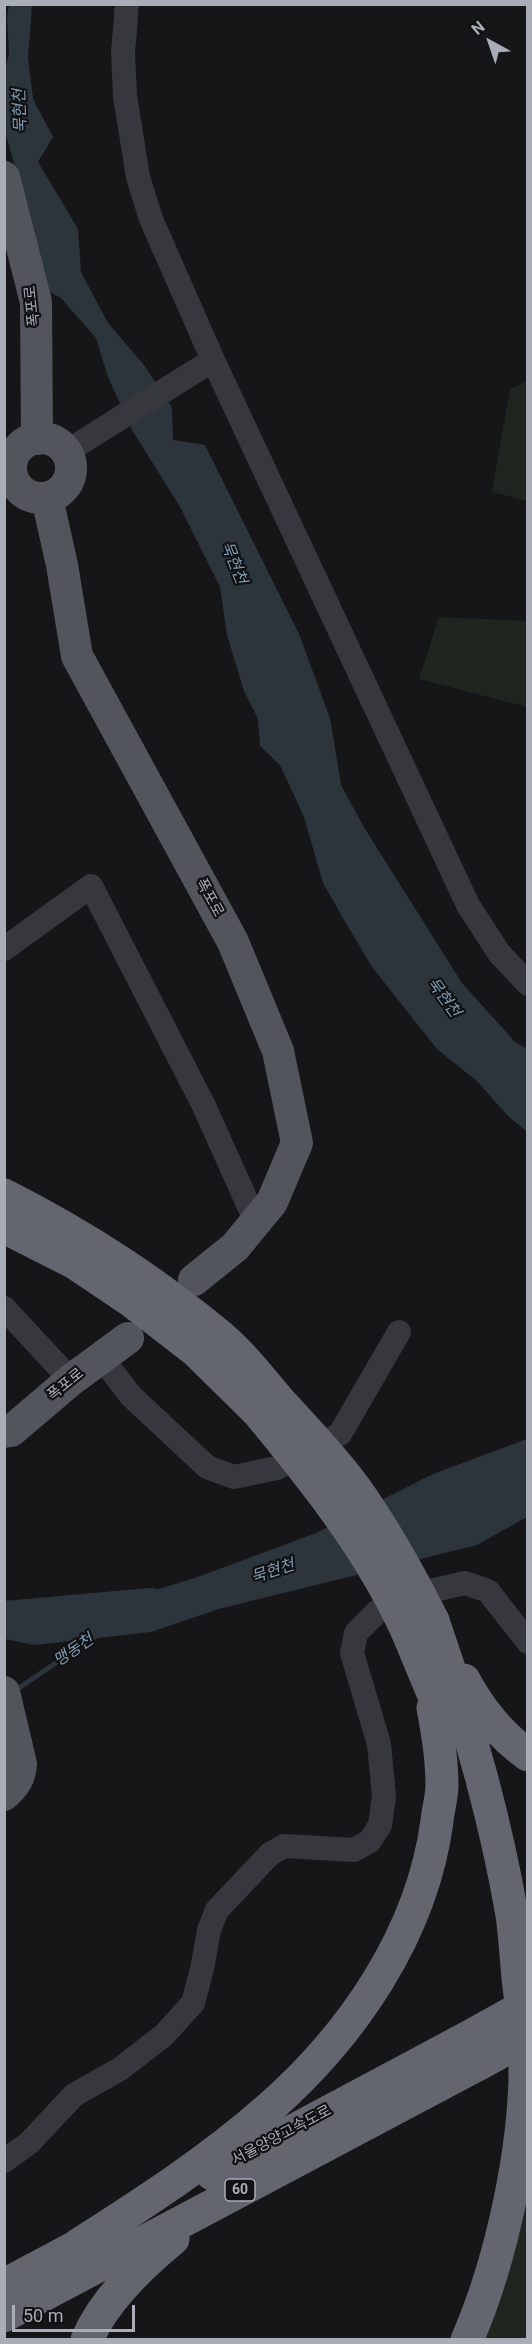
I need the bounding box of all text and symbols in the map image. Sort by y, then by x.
north arrow [460,12,520,72]
text: N [468,17,489,39]
water label: 묵현천 [11,89,31,133]
street label: 폭포로 [22,284,44,328]
water label: 묵현천 [216,539,250,587]
street label: 폭포로 [191,876,227,920]
water label: 묵현천 [422,974,464,1022]
street label: 폭포로 [44,1365,88,1405]
water label: 묵현천 [249,1556,297,1588]
water label: 맹동천 [50,1631,98,1671]
street label: 서울양양고속도로 [229,2102,335,2170]
road number: 60 [225,2179,255,2201]
scale bar [15,2293,138,2331]
text: 50 m [23,2305,63,2326]

